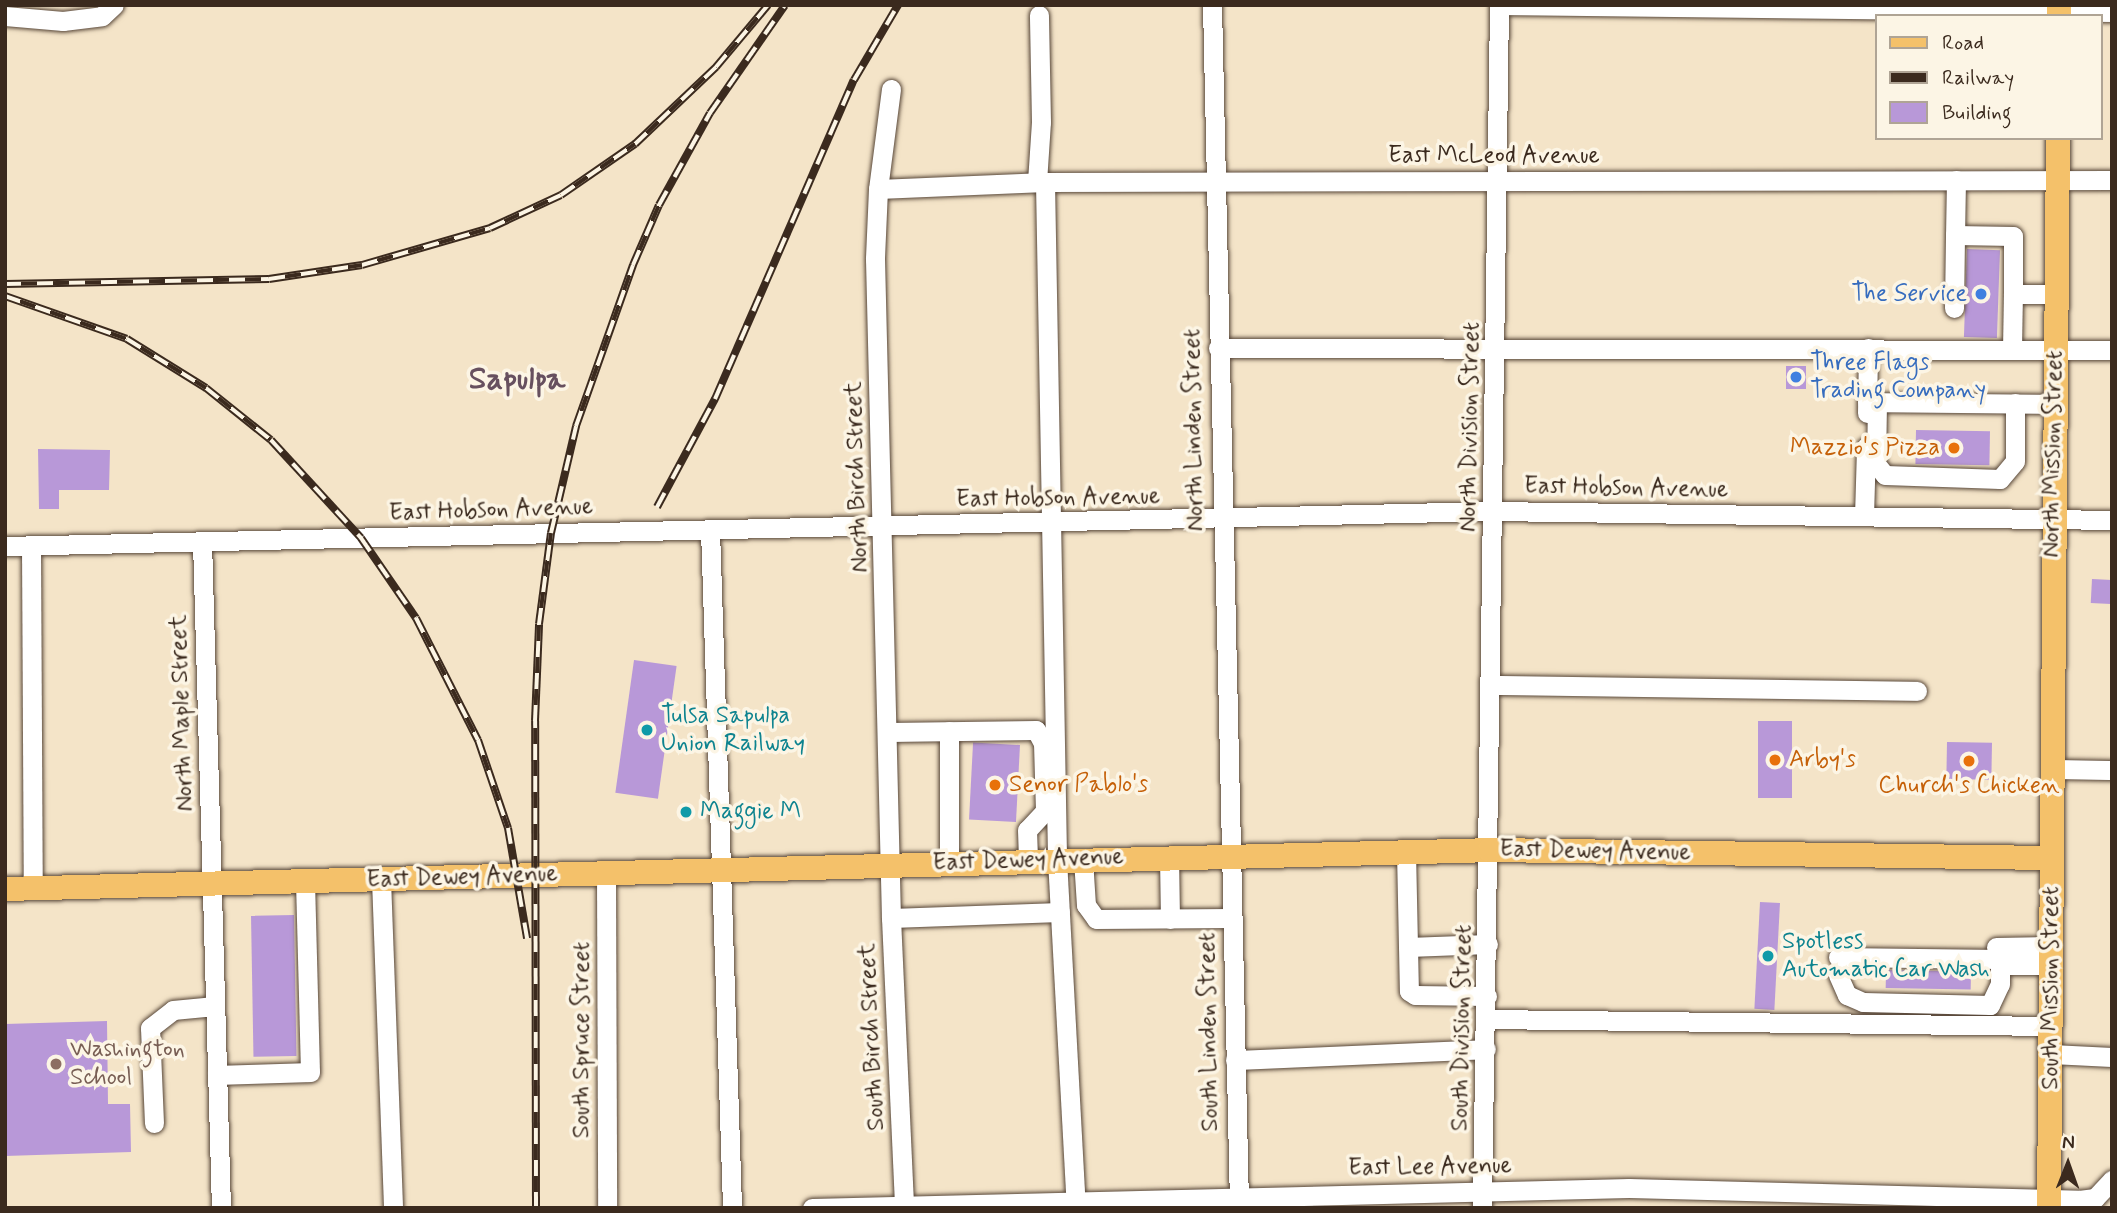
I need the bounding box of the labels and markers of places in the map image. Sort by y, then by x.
place label: The Service [1852,280,1967,308]
marker: The Service [1973,286,1989,302]
place label: Three Flags Trading Company [1810,349,1986,405]
marker: Three Flags Trading Company [1788,369,1804,385]
place label: Mazzio's Pizza [1789,434,1940,462]
marker: Mazzio's Pizza [1946,440,1962,456]
place label: Tulsa Sapulpa Union Railway [661,702,806,758]
marker: Tulsa Sapulpa Union Railway [639,722,655,738]
place label: Arby's [1789,746,1856,774]
marker: Arby's [1767,752,1783,768]
marker: Church's Chicken [1961,753,1977,769]
place label: Senor Pablo's [1009,771,1145,799]
place label: Church's Chicken [1879,772,2059,800]
marker: Senor Pablo's [987,777,1003,793]
place label: Maggie M [700,798,801,826]
marker: Maggie M [678,804,694,820]
place label: Spotless Automatic Car Wash [1782,928,1994,984]
marker: Spotless Automatic Car Wash [1760,948,1776,964]
place label: Washington School [70,1036,185,1092]
marker: Washington School [48,1056,64,1072]

